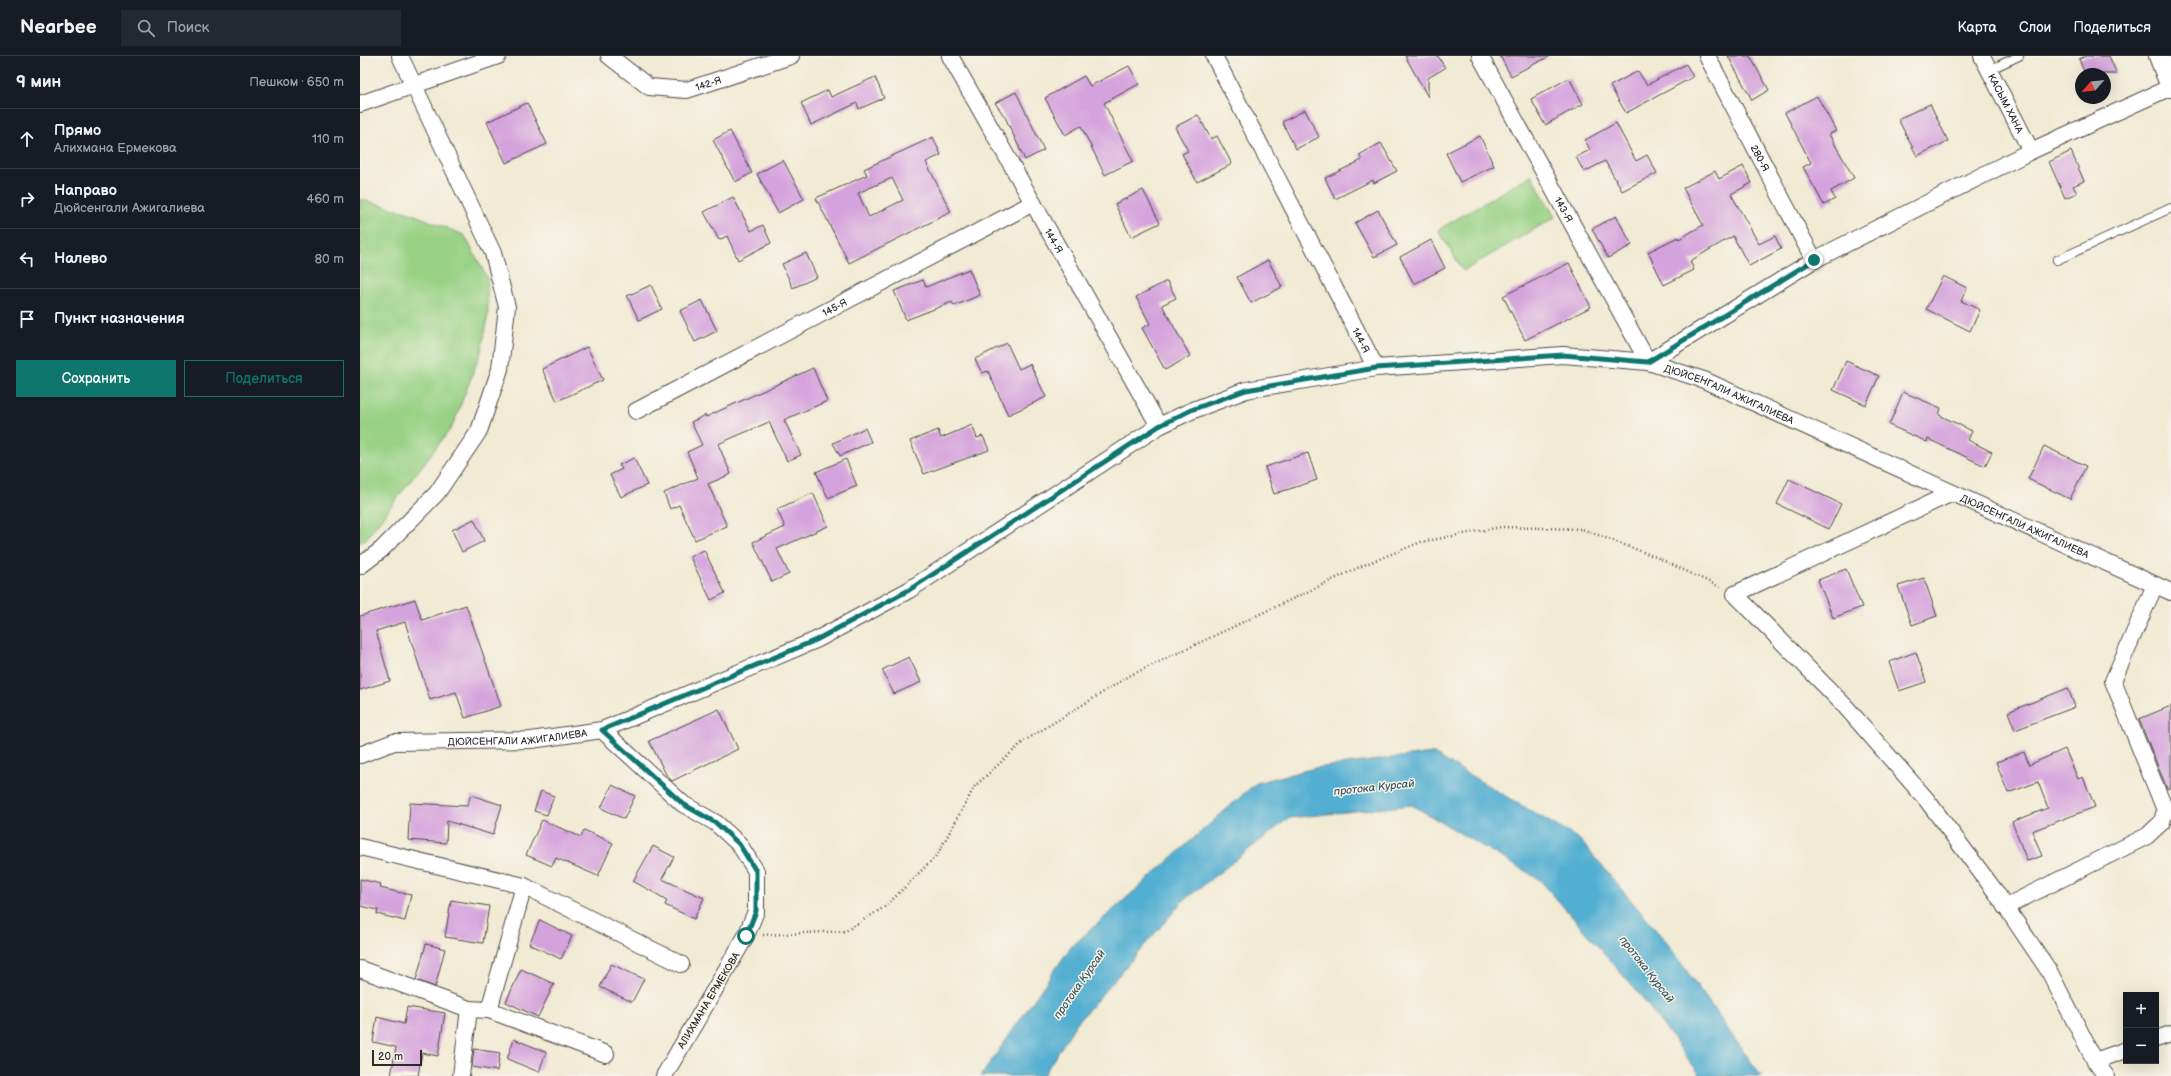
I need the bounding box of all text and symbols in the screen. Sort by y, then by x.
search box [121,10,401,46]
text: Nearbee [20,16,97,39]
icon: search [135,17,157,39]
text: Поиск [167,18,210,37]
text: Карта [1957,19,1997,36]
text: Слои [2019,19,2051,36]
text: Поделиться [2073,19,2151,36]
north arrow [2075,68,2111,104]
text: 9 мин [16,72,61,92]
street label: КАСЫМ ХАНА [1985,72,2026,136]
text: Пешком · 650 m [249,74,344,90]
street label: 142-Я [694,74,723,94]
text: Прямо [54,121,101,140]
icon: ahead [16,128,38,150]
text: 110 m [312,131,344,147]
text: Алихмана Ермекова [54,140,177,156]
street label: 280-Я [1748,143,1771,174]
text: Направо [54,181,117,200]
icon: right [16,188,38,210]
text: 460 m [306,191,344,207]
street label: 143-Я [1552,195,1575,225]
text: Дюйсенгали Ажигалиева [54,200,205,216]
street label: 144-Я [1042,226,1065,256]
icon: left [16,248,38,270]
text: Налево [54,249,107,268]
text: 80 m [315,251,344,267]
route end [1805,251,1823,269]
street label: 145-Я [820,296,849,319]
icon: arrive [16,308,38,330]
text: Пункт назначения [54,309,185,328]
street label: 144-Я [1349,326,1372,355]
button: Сохранить [16,360,176,397]
button: Поделиться [184,360,344,397]
street label: ДЮЙСЕНГАЛИ АЖИГАЛИЕВА [1663,363,1796,427]
street label: ДЮЙСЕНГАЛИ АЖИГАЛИЕВА [1959,492,2091,561]
street label: ДЮЙСЕНГАЛИ АЖИГАЛИЕВА [448,727,589,748]
water label: протока Курсай [1333,777,1416,798]
route start [737,927,755,945]
water label: протока Курсай [1617,933,1677,1006]
water label: протока Курсай [1051,947,1108,1021]
street label: АЛИХМАНА ЕРМЕКОВА [675,949,743,1052]
map controls [2123,992,2159,1064]
button: + [2123,992,2159,1028]
button: − [2123,1028,2159,1064]
scale bar [372,1048,422,1067]
text: 20 m [378,1050,403,1063]

